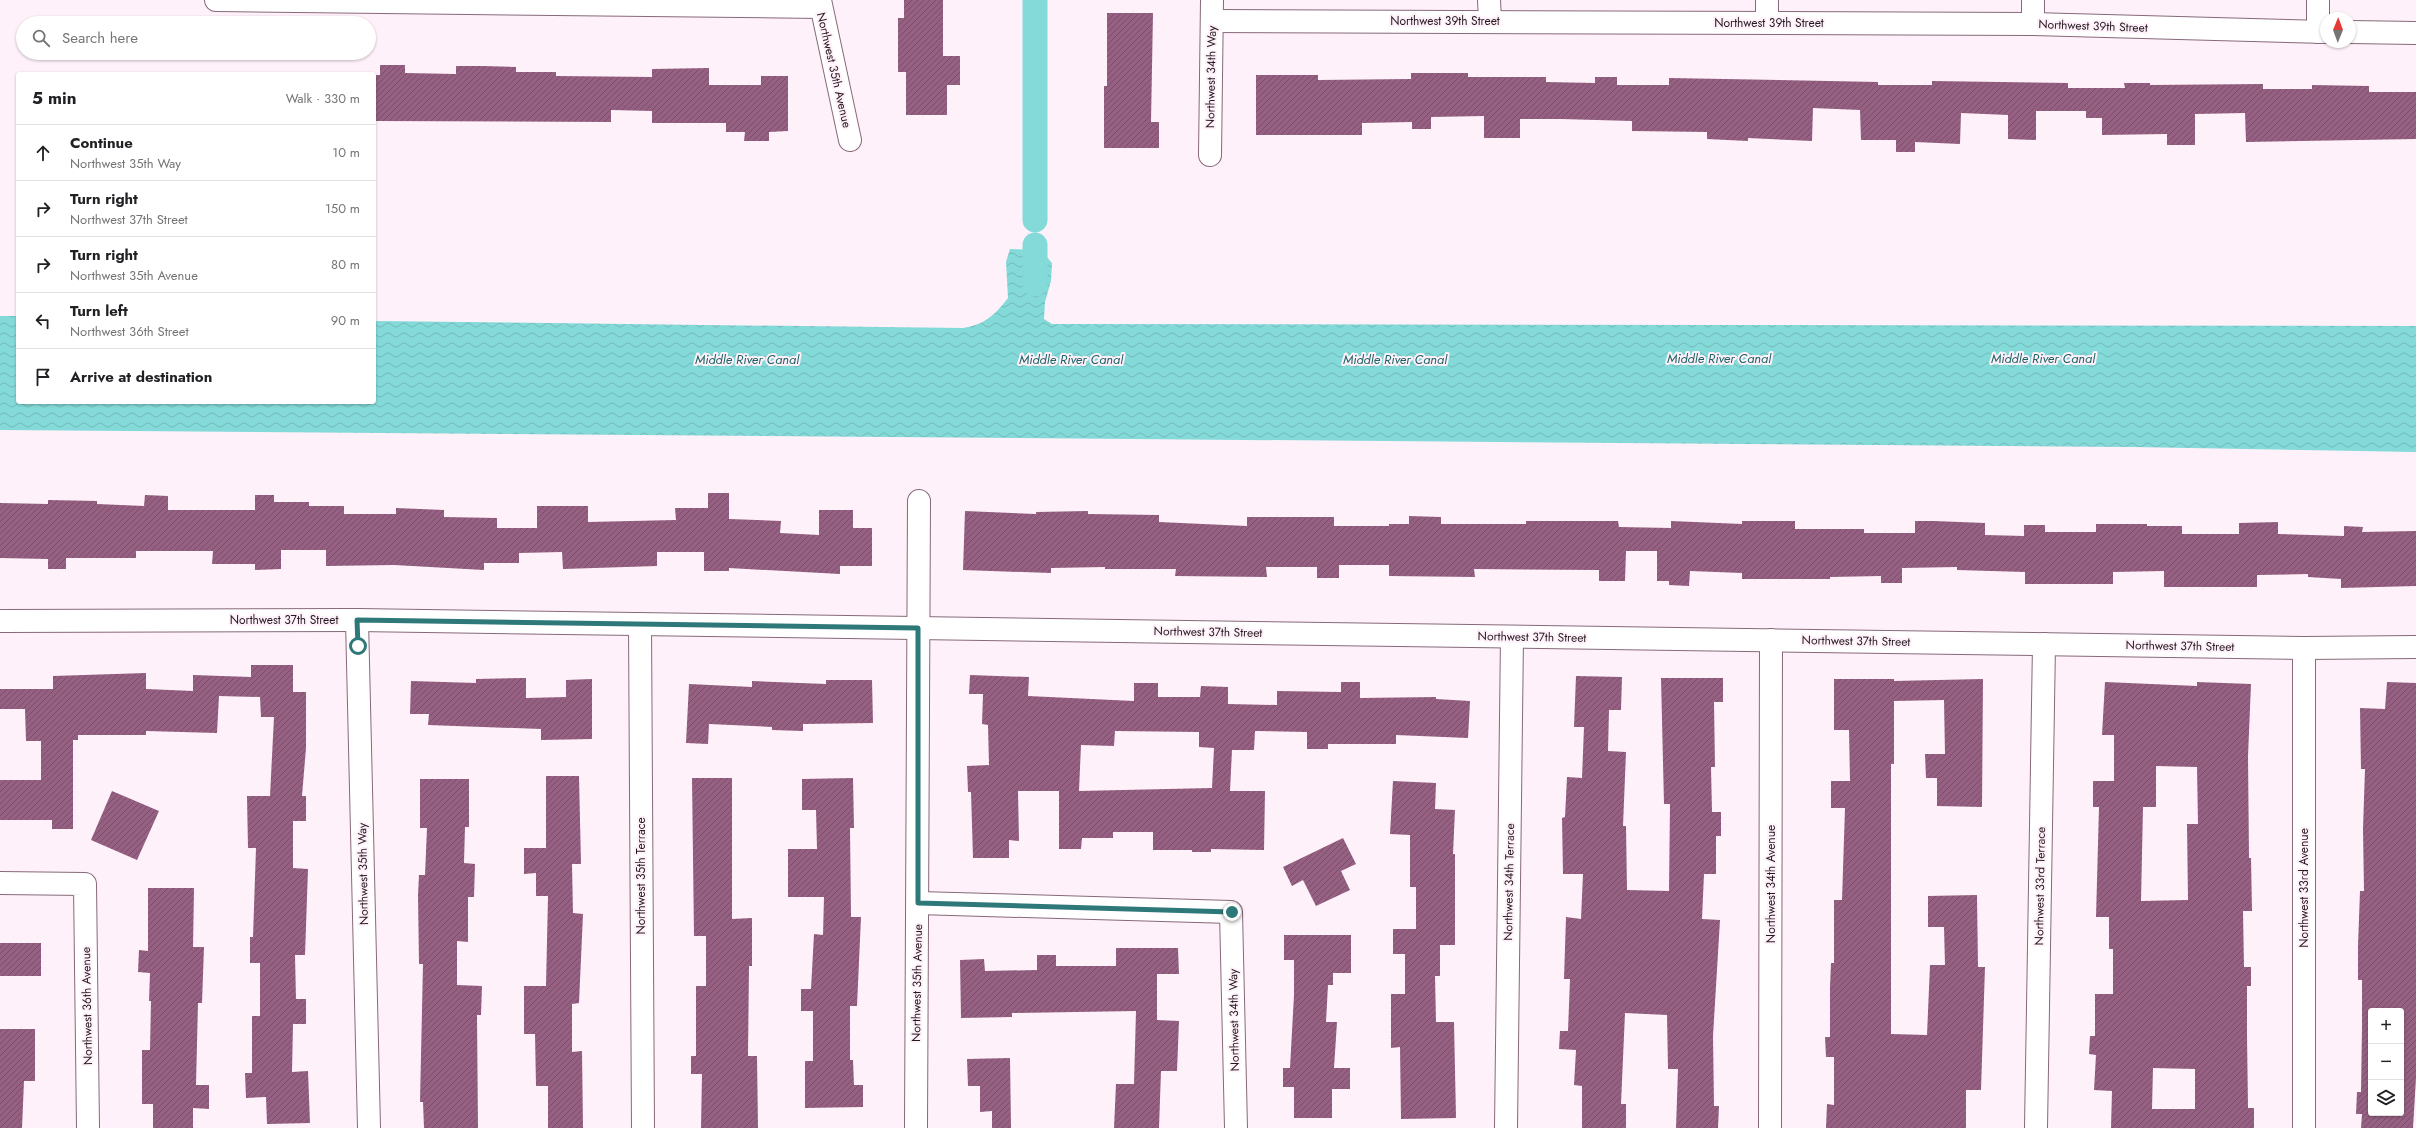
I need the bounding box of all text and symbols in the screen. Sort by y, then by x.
street label: Northwest 35th Avenue [812,10,856,130]
street label: Northwest 39th Street [1390,12,1500,30]
north arrow [2320,12,2356,48]
street label: Northwest 39th Street [1714,14,1824,32]
street label: Northwest 39th Street [2038,15,2148,37]
search box [16,16,376,60]
street label: Northwest 34th Way [1201,25,1221,128]
icon: search [30,27,52,49]
text: Search here [62,27,138,49]
text: 5 min [32,86,76,110]
text: Walk · 330 m [286,89,360,108]
text: Continue [70,132,133,154]
icon: ahead [32,142,54,164]
text: 10 m [332,143,360,162]
text: Northwest 35th Way [70,154,181,173]
text: Turn right [70,188,138,210]
icon: right [32,198,54,220]
text: 150 m [325,199,360,218]
text: Northwest 37th Street [70,210,188,229]
text: Turn right [70,244,138,266]
icon: right [32,254,54,276]
text: 80 m [331,255,360,274]
text: Northwest 35th Avenue [70,266,198,285]
text: Turn left [70,300,128,322]
icon: left [32,310,54,332]
text: 90 m [331,311,360,330]
text: Northwest 36th Street [70,322,189,341]
water label: Middle River Canal [1667,349,1772,368]
water label: Middle River Canal [1991,349,2096,368]
water label: Middle River Canal [695,350,800,369]
water label: Middle River Canal [1019,350,1124,369]
water label: Middle River Canal [1343,350,1448,369]
icon: arrive [32,366,54,388]
text: Arrive at destination [70,366,212,388]
street label: Northwest 37th Street [230,611,338,629]
street label: Northwest 37th Street [1154,622,1263,642]
street label: Northwest 37th Street [1478,627,1587,647]
street label: Northwest 37th Street [1802,631,1911,651]
street label: Northwest 37th Street [2126,636,2235,656]
route start [349,637,367,655]
street label: Northwest 35th Terrace [632,817,650,935]
street label: Northwest 35th Way [353,822,373,925]
street label: Northwest 34th Terrace [1499,823,1519,941]
street label: Northwest 34th Avenue [1762,825,1780,943]
street label: Northwest 33rd Terrace [2030,826,2050,946]
street label: Northwest 33rd Avenue [2295,828,2313,948]
route end [1223,903,1241,921]
street label: Northwest 35th Avenue [907,924,927,1042]
street label: Northwest 36th Avenue [77,947,97,1065]
street label: Northwest 34th Way [1224,968,1244,1071]
map controls [2368,1008,2404,1116]
button: + [2368,1008,2404,1044]
button: − [2368,1044,2404,1080]
button: layers [2368,1080,2404,1116]

